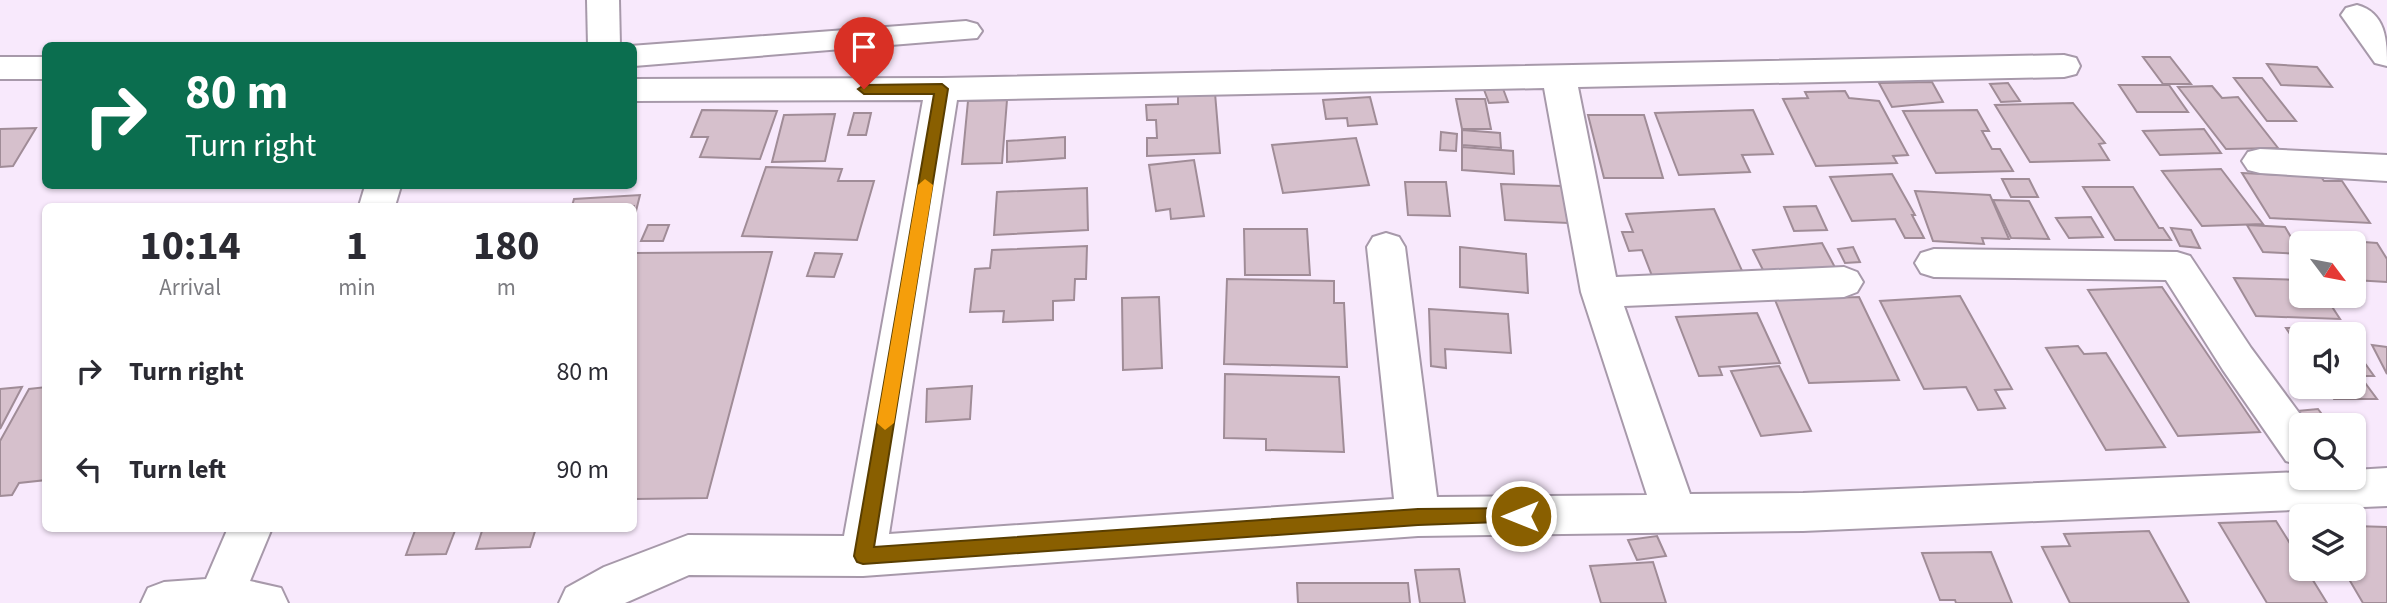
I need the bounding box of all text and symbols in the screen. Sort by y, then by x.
pin [834,17,894,89]
icon: arrive [845,28,883,66]
text: 80 m [185,58,289,128]
icon: right [70,70,161,161]
text: Turn right [185,123,316,169]
text: 10:14 [139,216,241,276]
text: 1 [346,216,368,276]
text: 180 [473,216,540,276]
north arrow [2289,231,2366,308]
map controls [2289,231,2366,581]
text: Arrival [159,271,221,304]
text: min [338,271,376,304]
text: m [497,271,516,304]
button: sound [2289,322,2366,399]
icon: right [70,352,108,390]
text: Turn right [129,353,244,390]
text: 80 m [556,353,609,390]
button: search [2289,413,2366,490]
icon: left [70,450,108,488]
text: Turn left [129,451,226,488]
text: 90 m [556,451,609,488]
position arrow [1484,479,1558,553]
button: layers [2289,504,2366,581]

